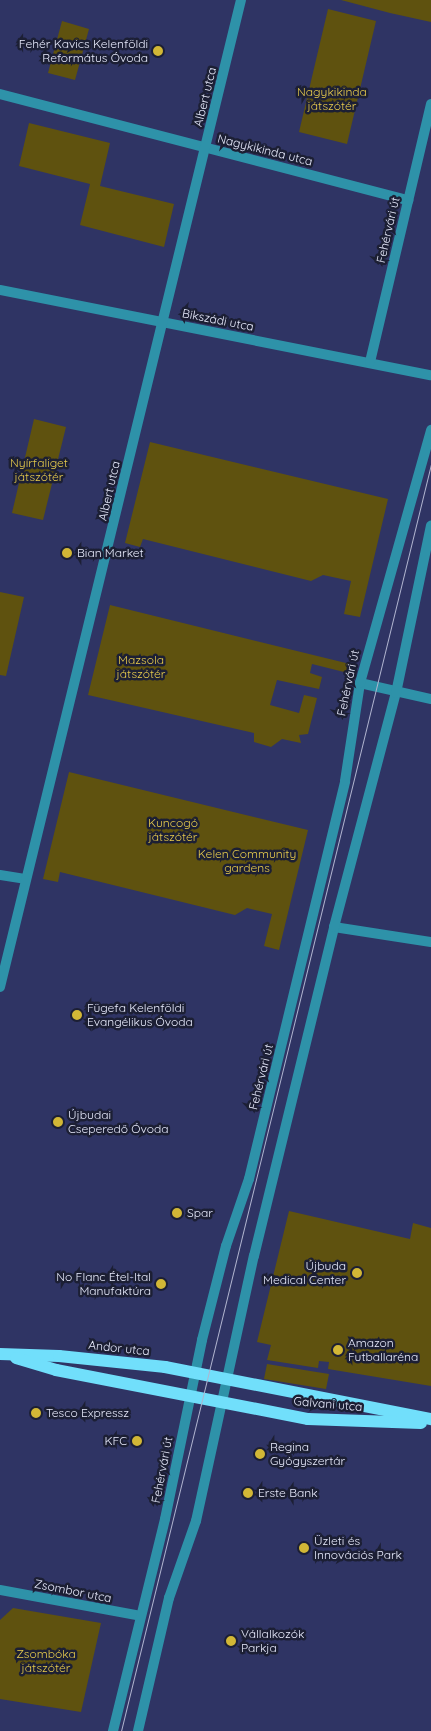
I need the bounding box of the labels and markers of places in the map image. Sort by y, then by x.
place label: Fehér Kavics Kelenföldi Református Óvoda [19,37,148,65]
marker: Fehér Kavics Kelenföldi Református Óvoda [152,45,164,57]
place label: Bian Market [77,546,144,560]
marker: Bian Market [61,547,73,559]
place label: Fügefa Kelenföldi Evangélikus Óvoda [87,1001,193,1029]
marker: Fügefa Kelenföldi Evangélikus Óvoda [71,1009,83,1021]
place label: Újbudai Cseperedő Óvoda [68,1108,168,1136]
marker: Újbudai Cseperedő Óvoda [52,1116,64,1128]
place label: Spar [187,1206,213,1220]
marker: Spar [171,1207,183,1219]
place label: Újbuda Medical Center [263,1259,346,1287]
marker: Újbuda Medical Center [350,1266,364,1280]
place label: No Flanc Étel-Ital Manufaktúra [56,1270,151,1298]
marker: No Flanc Étel-Ital Manufaktúra [155,1278,167,1290]
place label: Amazon Futballaréna [348,1336,418,1364]
marker: Amazon Futballaréna [332,1344,344,1356]
place label: Tesco Expressz [46,1406,129,1420]
marker: Tesco Expressz [30,1407,42,1419]
place label: KFC [104,1434,127,1448]
marker: KFC [131,1435,143,1447]
place label: Regina Gyógyszertár [270,1440,345,1468]
marker: Regina Gyógyszertár [254,1448,266,1460]
place label: Erste Bank [258,1486,318,1500]
marker: Erste Bank [242,1487,254,1499]
place label: Üzleti és Innovációs Park [314,1534,402,1562]
marker: Üzleti és Innovációs Park [298,1542,310,1554]
place label: Vállalkozók Parkja [241,1627,304,1655]
marker: Vállalkozók Parkja [225,1635,237,1647]

